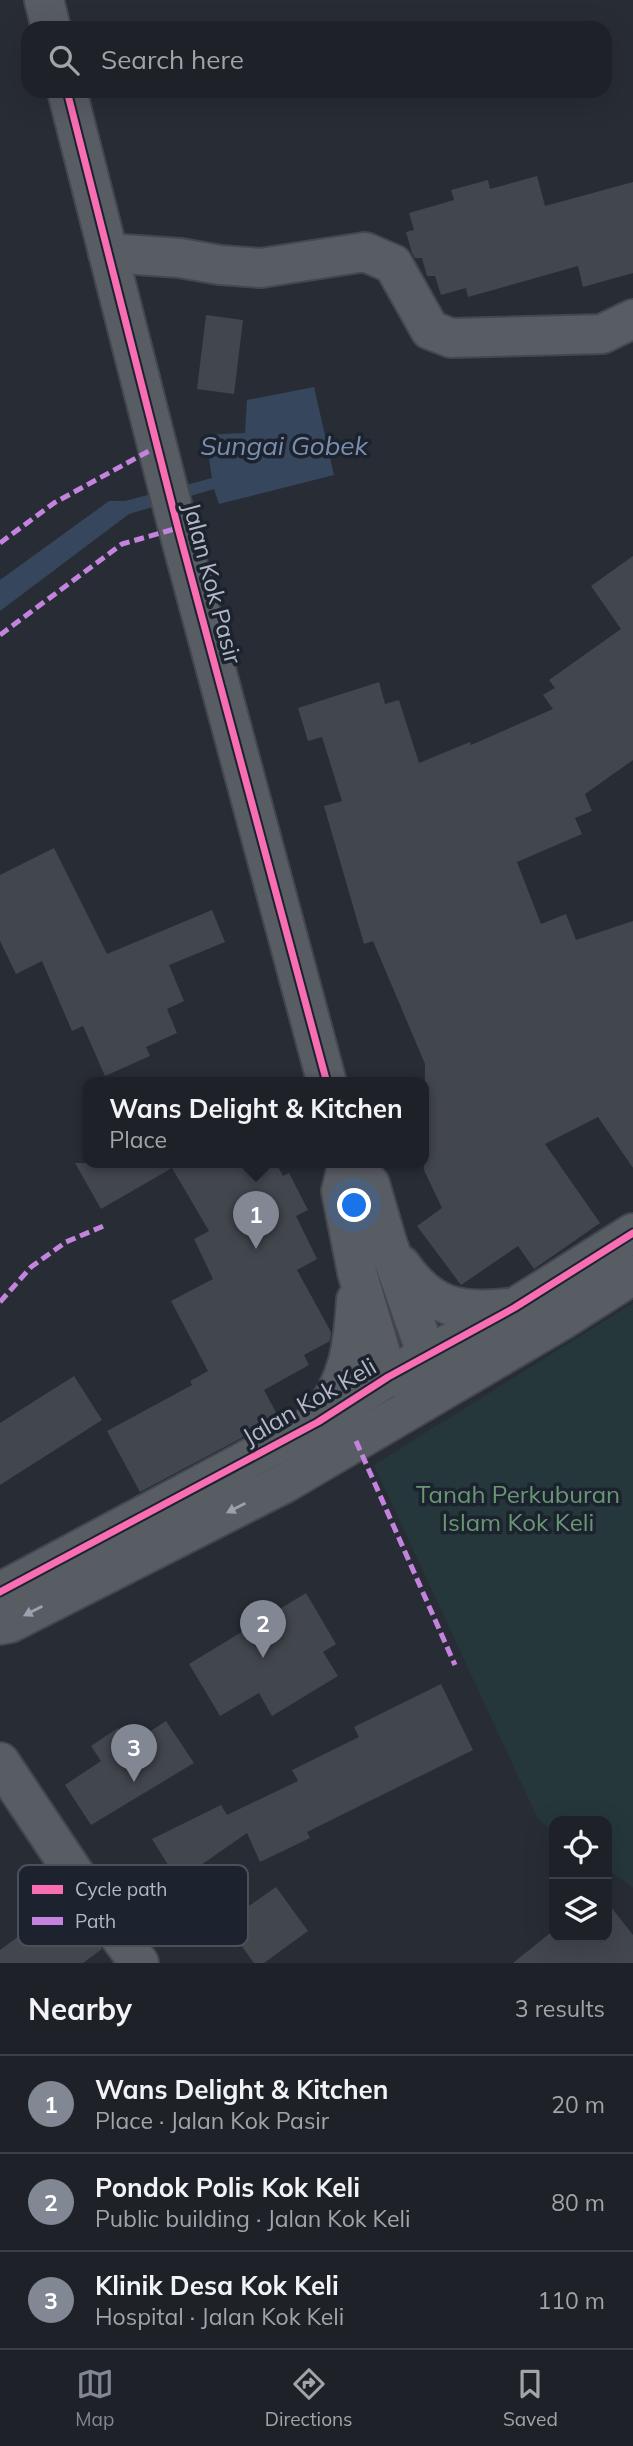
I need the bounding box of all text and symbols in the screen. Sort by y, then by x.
search box [21,21,612,98]
icon: search [45,41,83,79]
text: Search here [101,43,244,76]
water label: Sungai Gobek [200,429,368,462]
street label: Jalan Kok Pasir [177,499,249,667]
popup [83,1077,429,1168]
text: Wans Delight & Kitchen [109,1092,403,1125]
text: Place [109,1125,167,1154]
your location [337,1188,371,1222]
pin: 1 [233,1191,279,1249]
street label: Jalan Kok Keli [237,1351,381,1451]
park label: Tanah Perkuburan Islam Kok Keli [416,1479,620,1537]
one-way arrow [226,1502,246,1513]
pin: 2 [240,1600,286,1658]
one-way arrow [23,1605,43,1616]
pin: 3 [111,1724,157,1782]
map controls [549,1816,612,1942]
button: locate [549,1816,612,1879]
legend [18,1865,248,1946]
text: Cycle path [75,1877,167,1901]
button: layers [549,1879,612,1942]
text: Path [75,1909,116,1933]
text: Nearby [28,1990,132,2028]
text: 3 results [515,1994,605,2023]
text: Wans Delight & Kitchen [95,2073,389,2106]
text: 1 [44,2090,58,2119]
text: 20 m [551,2090,605,2119]
text: Place · Jalan Kok Pasir [95,2106,329,2135]
text: Pondok Polis Kok Keli [95,2171,360,2204]
text: 2 [44,2188,58,2217]
text: 80 m [551,2188,605,2217]
text: Public building · Jalan Kok Keli [95,2204,410,2233]
text: Klinik Desa Kok Keli [95,2269,339,2302]
text: 3 [44,2286,58,2315]
text: 110 m [537,2286,605,2315]
text: Hospital · Jalan Kok Keli [95,2302,344,2331]
tab: Map [75,2365,114,2431]
tab: Directions [265,2365,353,2431]
tab: Saved [503,2365,558,2431]

